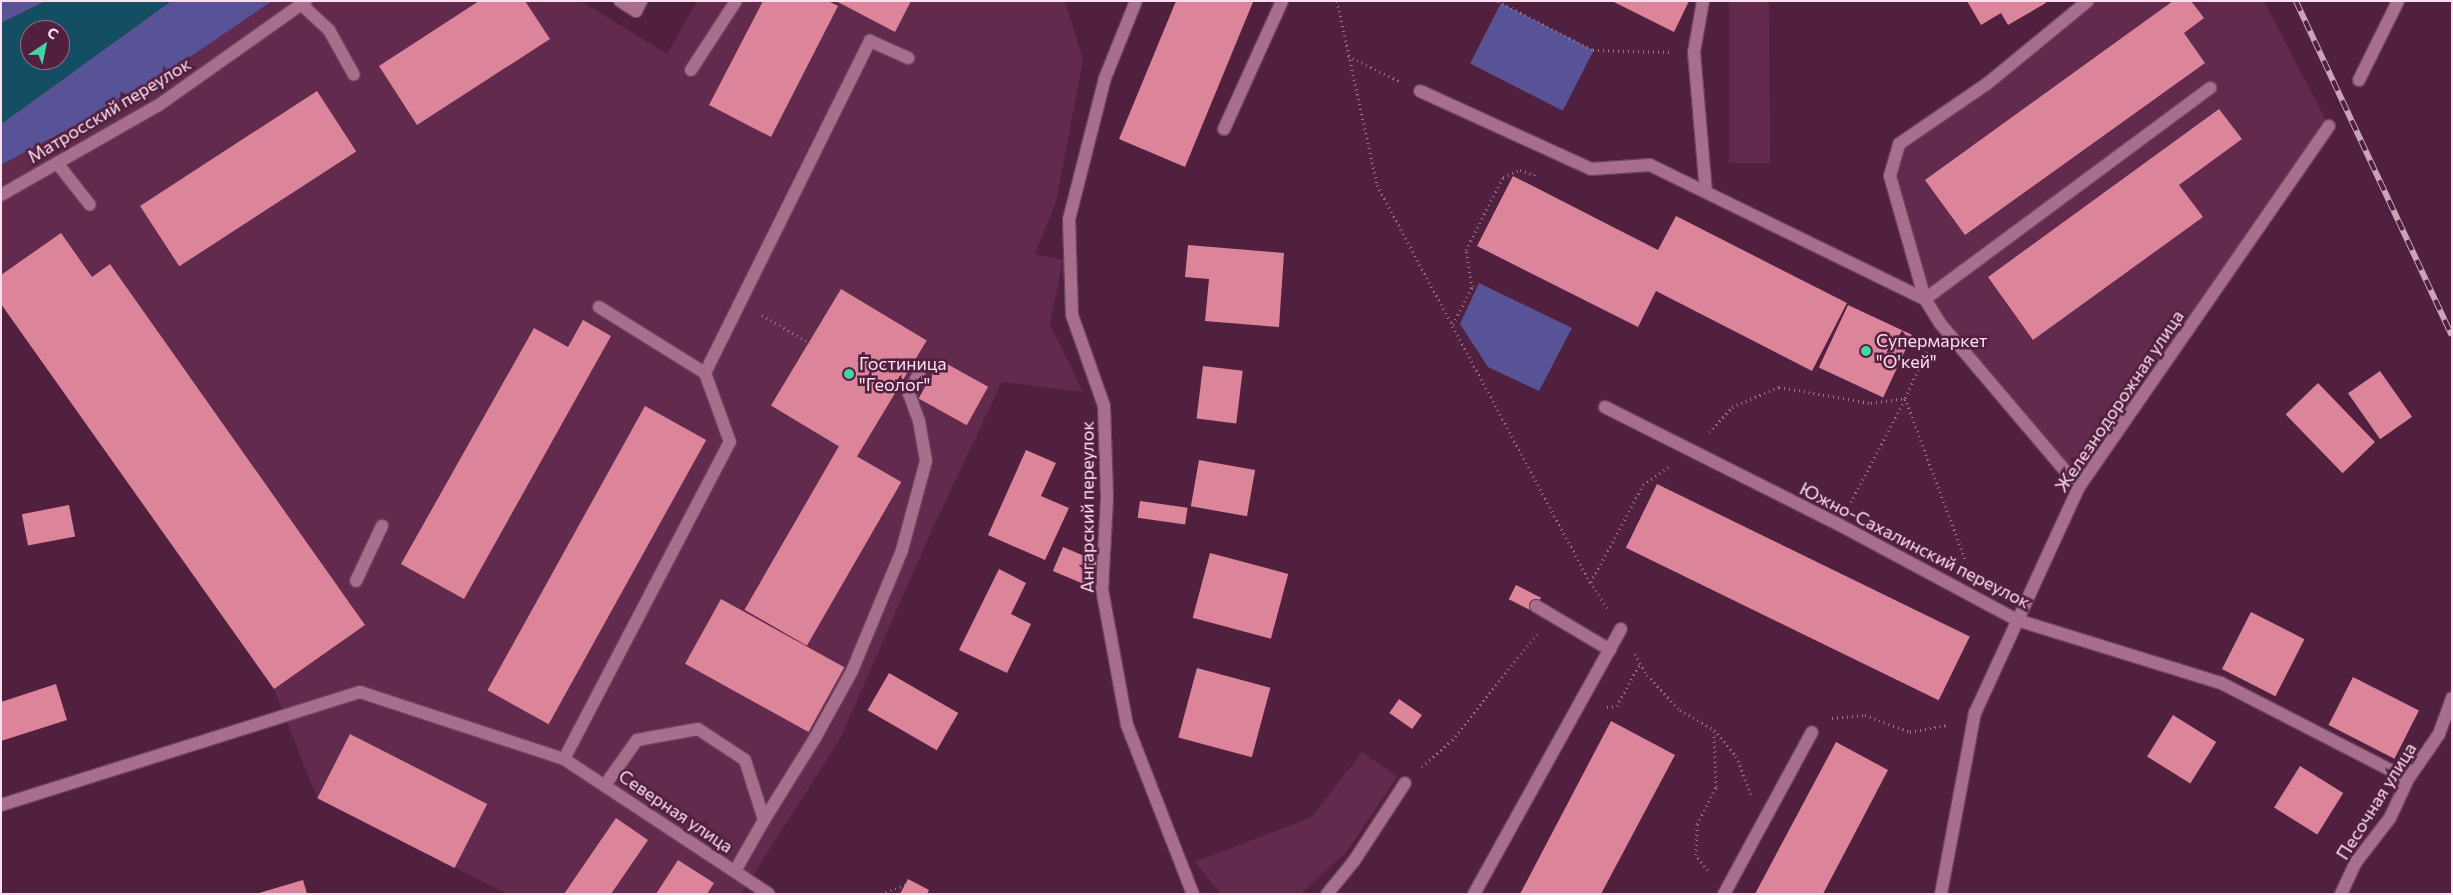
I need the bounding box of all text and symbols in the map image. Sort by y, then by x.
north arrow [20,20,70,70]
text: С [44,23,62,43]
street label: Матросский переулок [23,53,195,167]
street label: Железнодорожная улица [2050,306,2188,496]
place label: Супермаркет "О'кей" [1876,330,1987,372]
marker: Супермаркет "О'кей" [1860,345,1872,357]
place label: Гостиница "Геолог" [859,353,947,396]
marker: Гостиница "Геолог" [843,368,855,380]
street label: Ангарский переулок [1076,421,1098,593]
street label: Южно-Сахалинский переулок [1796,477,2034,613]
street label: Песочная улица [2331,739,2421,863]
street label: Северная улица [615,765,737,857]

